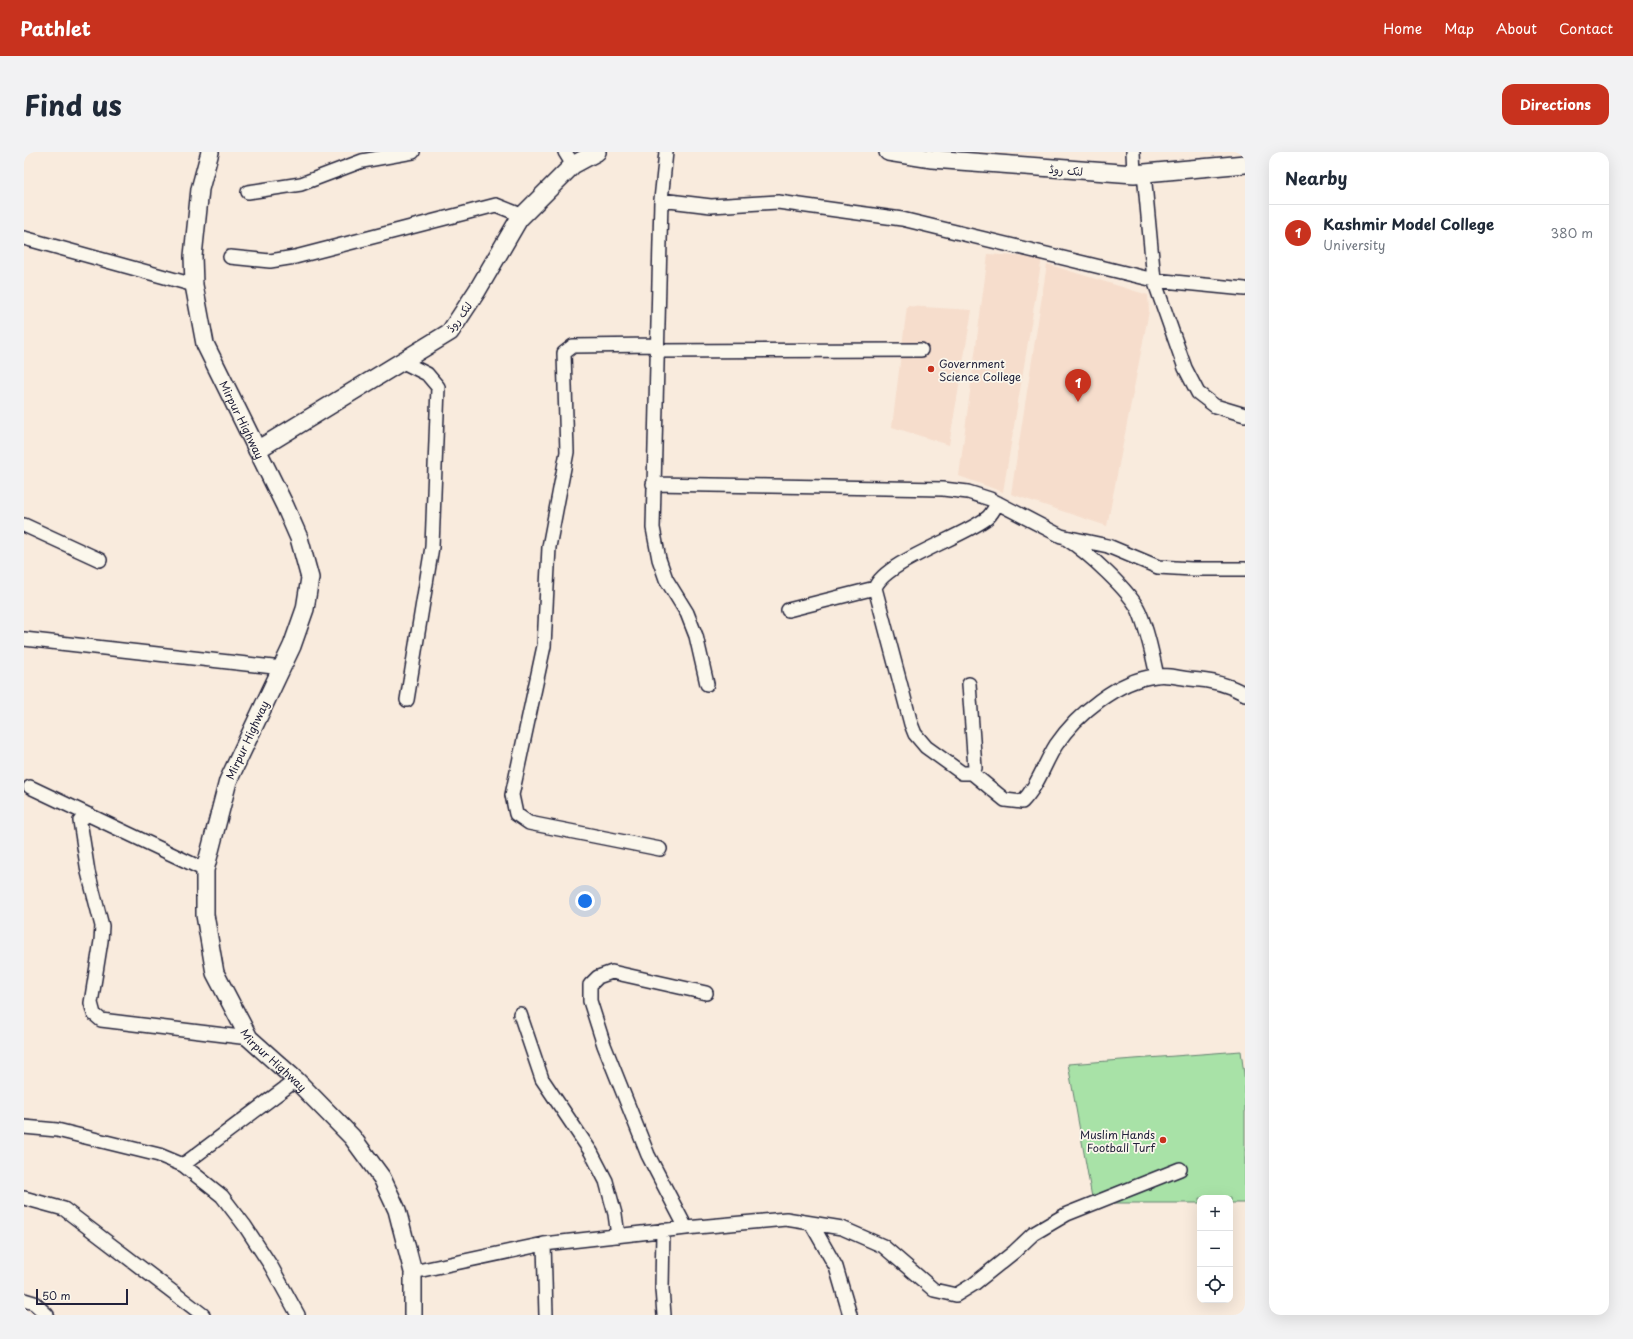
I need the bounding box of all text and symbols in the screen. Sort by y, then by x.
text: Pathlet [20,14,91,42]
text: Home [1383,18,1422,39]
text: Map [1444,18,1474,39]
text: About [1496,18,1537,39]
text: Contact [1559,18,1613,39]
text: Find us [24,83,122,126]
button: Directions [1502,84,1609,125]
street label: لنک روڈ [1048,160,1084,180]
text: Nearby [1285,165,1347,191]
text: Kashmir Model College [1323,212,1494,235]
text: 1 [1295,223,1301,242]
text: 380 m [1550,223,1593,242]
text: University [1323,235,1385,254]
street label: لنک روڈ [442,298,476,336]
place label: Government Science College [939,355,1021,385]
marker: Government Science College [926,364,936,374]
pin: 1 [1065,369,1091,402]
street label: Mirpur Highway [216,377,269,462]
street label: Mirpur Highway [221,698,273,782]
your location [575,891,595,911]
street label: Mirpur Highway [237,1025,311,1095]
place label: Muslim Hands Football Turf [1080,1126,1156,1156]
marker: Muslim Hands Football Turf [1158,1135,1168,1145]
map controls [1197,1195,1233,1303]
button: + [1197,1195,1233,1231]
button: − [1197,1231,1233,1267]
button: locate [1197,1267,1233,1303]
scale bar [36,1287,128,1306]
text: 50 m [42,1287,71,1304]

